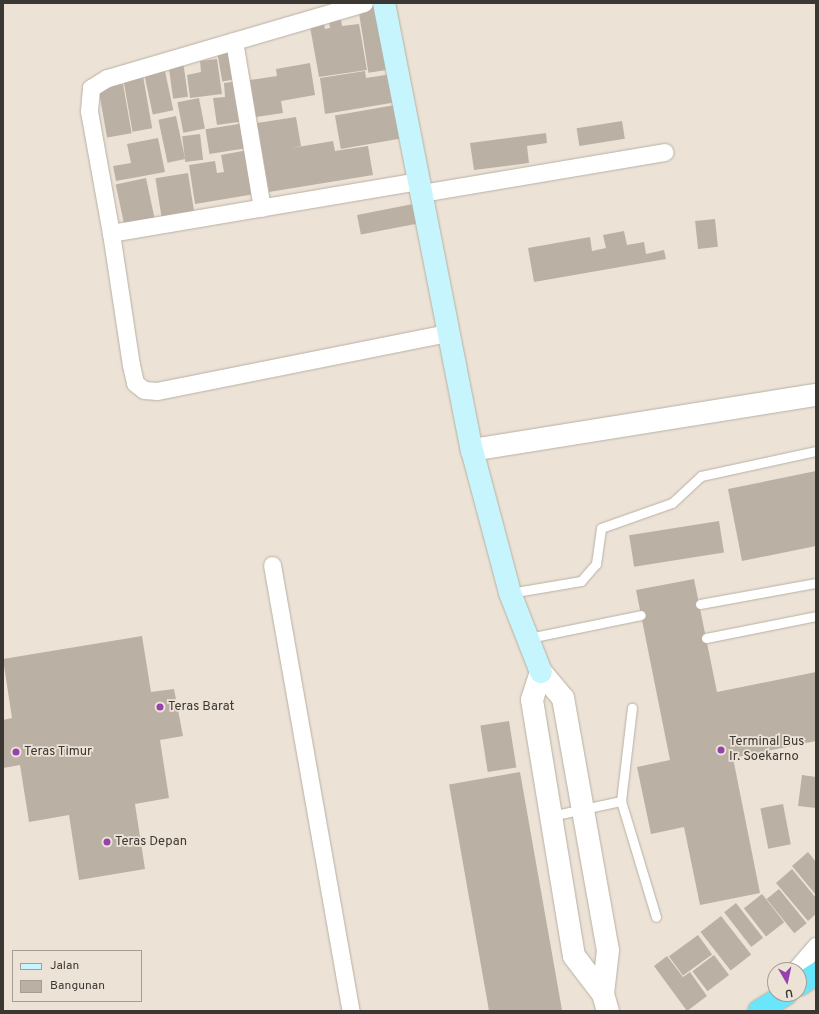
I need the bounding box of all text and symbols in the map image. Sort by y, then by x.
place label: Teras Barat [168,699,234,715]
marker: Teras Barat [155,702,165,712]
place label: Terminal Bus Ir. Soekarno [729,735,804,766]
place label: Teras Timur [24,744,93,760]
marker: Terminal Bus Ir. Soekarno [716,745,726,755]
marker: Teras Timur [11,747,21,757]
place label: Teras Depan [115,834,187,850]
marker: Teras Depan [102,837,112,847]
legend [12,950,142,1002]
text: Jalan [50,958,79,974]
north arrow [767,962,807,1002]
text: Bangunan [50,978,105,994]
text: U [784,985,794,1000]

